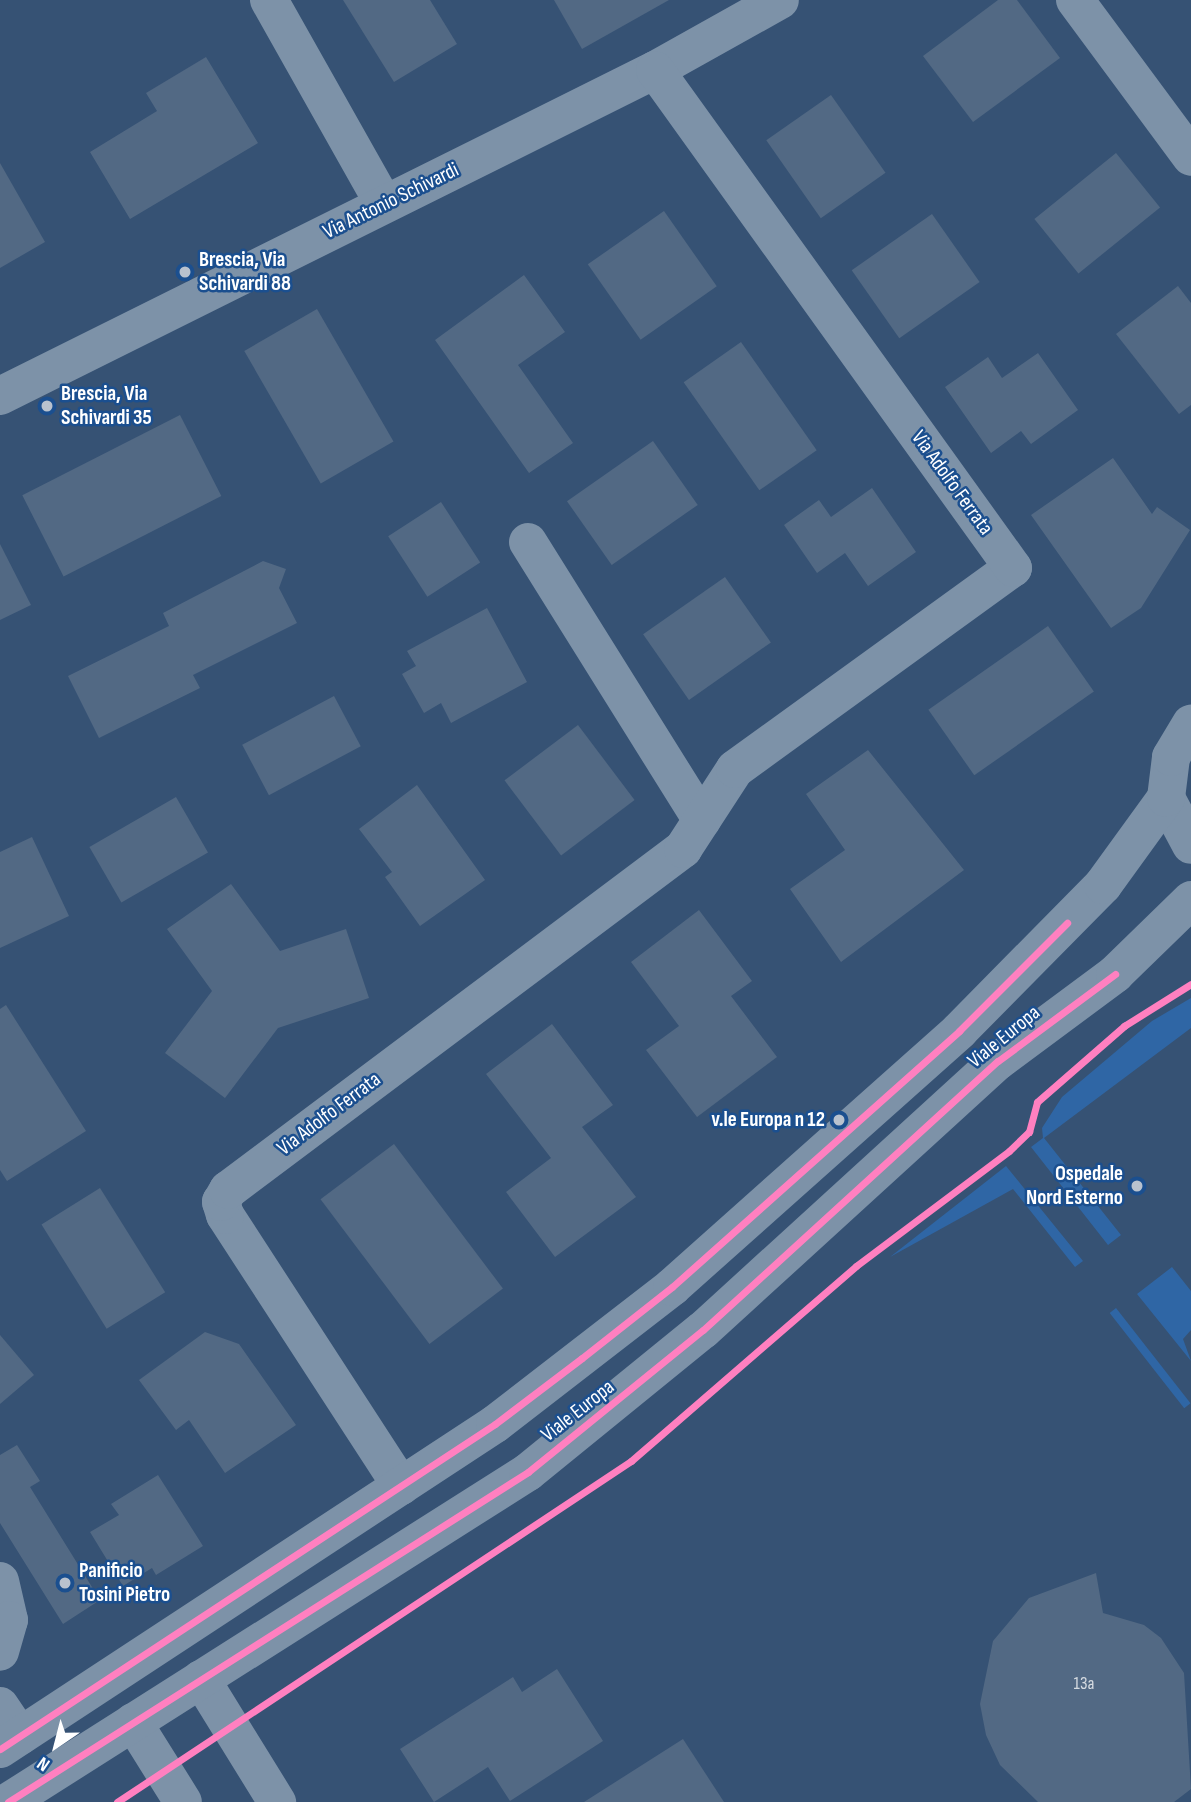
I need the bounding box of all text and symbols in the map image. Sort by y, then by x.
street label: Via Antonio Schivardi [319,157,463,245]
place label: Brescia, Via Schivardi 88 [199,247,291,297]
marker: Brescia, Via Schivardi 88 [177,264,193,280]
place label: Brescia, Via Schivardi 35 [61,381,152,431]
marker: Brescia, Via Schivardi 35 [39,398,55,414]
street label: Via Adolfo Ferrata [906,426,998,540]
street label: Viale Europa [963,1000,1045,1074]
street label: Via Adolfo Ferrata [272,1067,386,1161]
place label: v.le Europa n 12 [711,1107,825,1133]
marker: v.le Europa n 12 [831,1112,847,1128]
place label: Ospedale Nord Esterno [1026,1161,1123,1211]
marker: Ospedale Nord Esterno [1129,1178,1145,1194]
street label: Viale Europa [536,1375,620,1447]
place label: Panificio Tosini Pietro [79,1558,170,1608]
marker: Panificio Tosini Pietro [57,1575,73,1591]
house number: 13a [1074,1673,1094,1695]
north arrow [21,1711,91,1781]
text: N [33,1751,54,1776]

